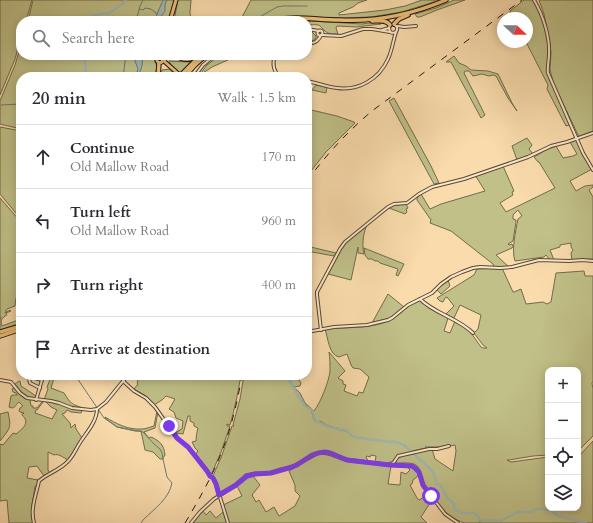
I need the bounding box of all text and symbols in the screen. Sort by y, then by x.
north arrow [497,12,533,48]
search box [16,16,312,60]
icon: search [30,27,52,49]
text: Search here [62,28,135,48]
text: 20 min [32,87,86,110]
text: Walk · 1.5 km [217,89,296,107]
text: Continue [70,138,135,158]
icon: ahead [32,146,54,168]
text: 170 m [262,148,296,166]
text: Old Mallow Road [70,158,169,176]
text: Turn left [70,202,131,222]
icon: left [32,210,54,232]
text: 960 m [262,212,296,230]
text: Old Mallow Road [70,222,169,240]
icon: right [32,274,54,296]
text: Turn right [70,275,143,295]
text: 400 m [262,276,296,294]
icon: arrive [32,338,54,360]
text: Arrive at destination [70,339,210,359]
map controls [545,367,581,511]
button: + [545,367,581,403]
button: − [545,403,581,439]
route end [160,417,178,435]
button: locate [545,439,581,475]
button: layers [545,475,581,511]
route start [422,487,440,505]

